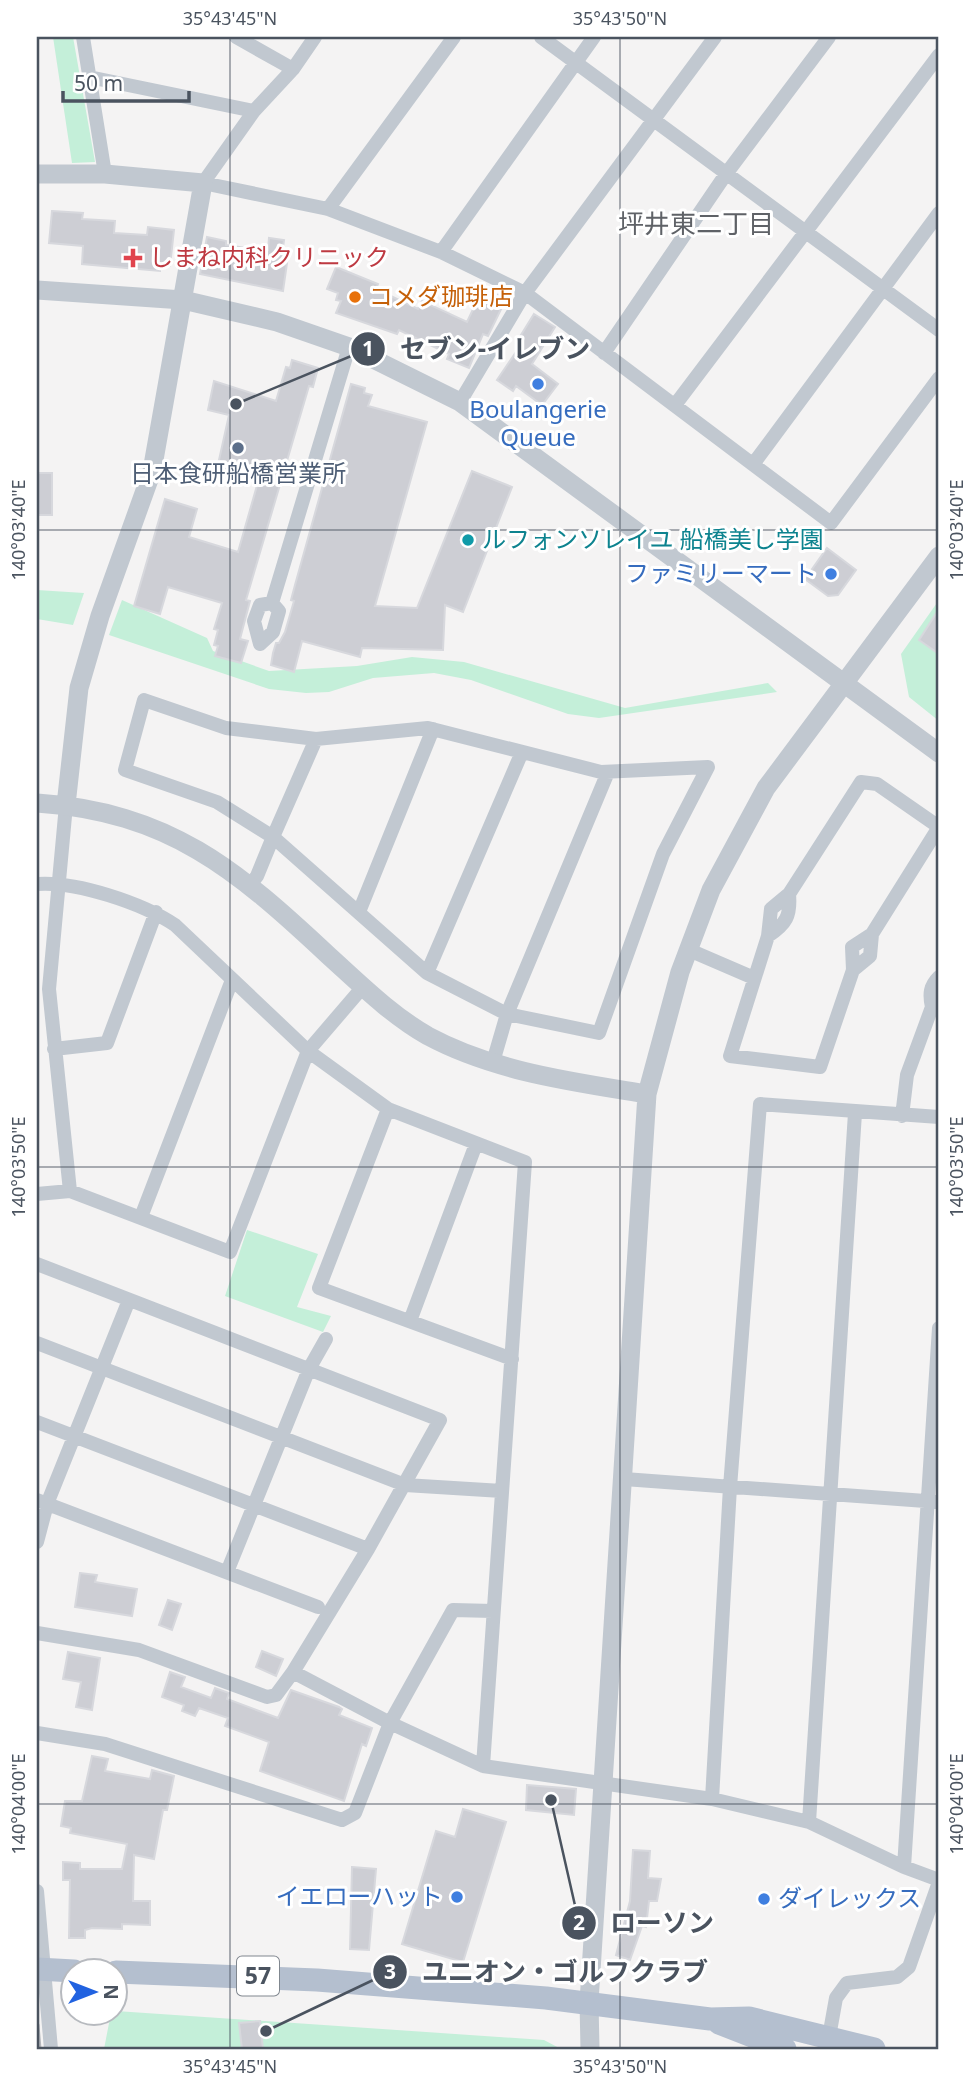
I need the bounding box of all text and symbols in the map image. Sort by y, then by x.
text: 35°43'45"N [183,6,277,30]
text: 35°43'50"N [573,6,667,30]
scale bar [63,60,189,104]
text: 50 m [74,69,123,97]
district label: 坪井東二丁目 [618,205,774,241]
place label: しまね内科クリニック [149,240,389,273]
marker: しまね内科クリニック [123,248,143,268]
place label: コメダ珈琲店 [369,279,513,312]
marker: コメダ珈琲店 [347,289,363,305]
callout: セブン-イレブン [351,325,604,372]
text: セブン-イレブン [400,330,590,366]
text: 1 [362,334,374,362]
marker: Boulangerie Queue [530,376,546,392]
place label: Boulangerie Queue [469,392,607,453]
marker: 日本食研船橋営業所 [230,440,246,456]
place label: 日本食研船橋営業所 [130,456,346,489]
text: 140°03'40"E [6,479,30,581]
text: 140°03'40"E [944,479,968,581]
place label: ルフォンソレイユ 船橋美し学園 [482,522,824,555]
marker: ルフォンソレイユ 船橋美し学園 [460,532,476,548]
place label: ファミリーマート [625,556,817,589]
marker: ファミリーマート [823,566,839,582]
text: 140°03'50"E [6,1116,30,1218]
text: 140°03'50"E [944,1116,968,1218]
text: 140°04'00"E [6,1753,30,1855]
text: 140°04'00"E [944,1753,968,1855]
place label: イエローハット [276,1879,443,1912]
place label: ダイレックス [778,1881,921,1914]
marker: イエローハット [449,1889,465,1905]
marker: ダイレックス [756,1891,772,1907]
callout: ローソン [561,1899,728,1946]
text: ローソン [610,1904,714,1940]
text: 2 [573,1908,585,1936]
callout: ユニオン・ゴルフクラブ [373,1948,722,1995]
text: ユニオン・ゴルフクラブ [422,1953,708,1989]
north arrow [60,1956,130,2026]
road number: 57 [237,1956,279,1996]
text: 3 [384,1957,396,1985]
text: N [98,1984,124,2000]
text: 35°43'45"N [183,2054,277,2078]
text: 35°43'50"N [573,2054,667,2078]

